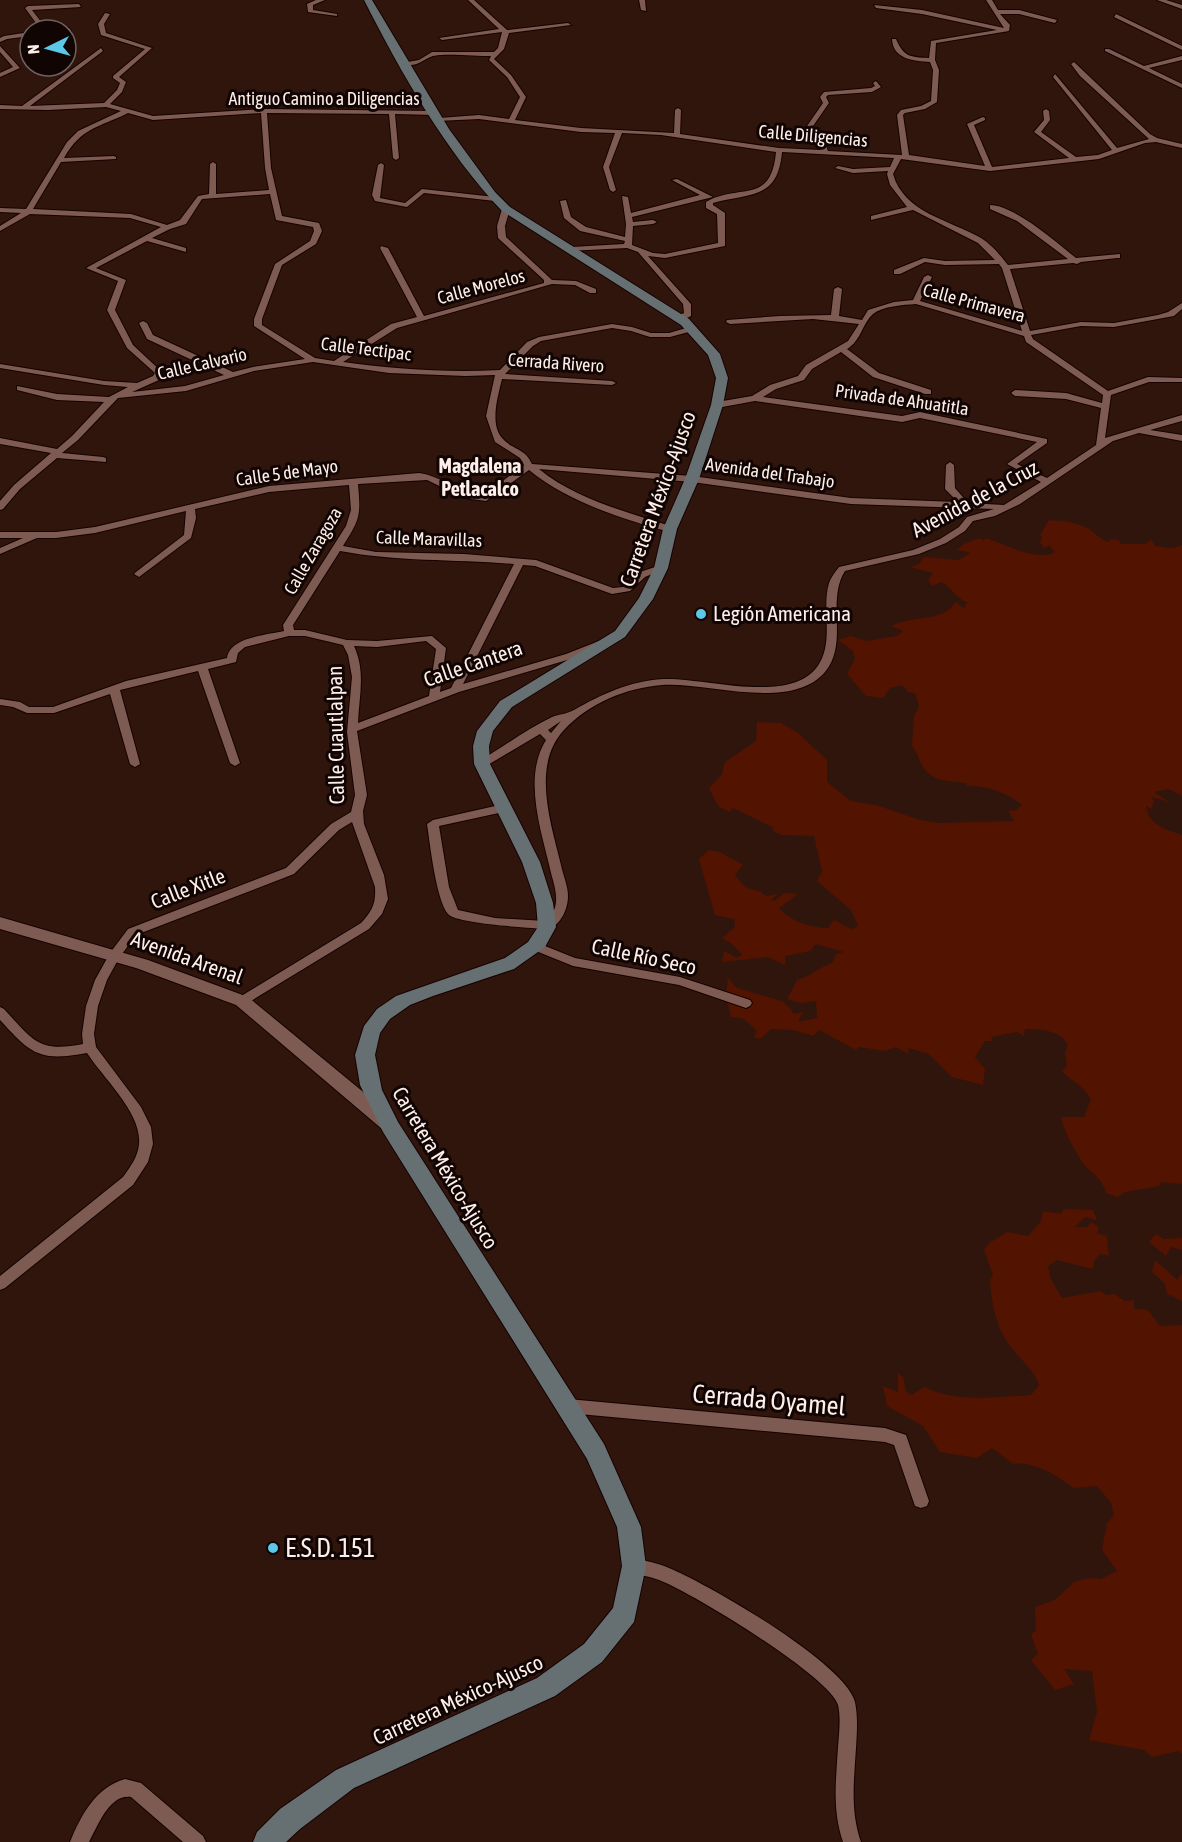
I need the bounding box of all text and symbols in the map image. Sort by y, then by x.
north arrow [18,18,78,78]
text: N [24,44,42,55]
street label: Antiguo Camino a Diligencias [228,88,420,109]
street label: Calle Diligencias [758,120,868,151]
street label: Calle Morelos [435,265,527,308]
street label: Calle Primavera [921,279,1027,326]
street label: Calle Tectipac [320,333,413,365]
street label: Calle Calvario [155,343,249,384]
street label: Cerrada Rivero [507,349,605,376]
street label: Privada de Ahuatitla [834,380,970,419]
street label: Carretera México-Ajusco [614,408,700,590]
street label: Avenida del Trabajo [704,453,836,492]
district label: Magdalena Petlacalco [439,454,521,500]
street label: Avenida de la Cruz [907,454,1042,542]
street label: Calle 5 de Mayo [235,455,339,490]
street label: Calle Zaragoza [279,504,346,598]
street label: Calle Maravillas [376,526,482,551]
place label: Legión Americana [713,601,851,625]
marker: Legión Americana [694,607,708,621]
street label: Calle Cantera [420,635,525,691]
street label: Calle Cuautlalpan [322,665,348,805]
street label: Calle Xitle [147,863,228,913]
street label: Avenida Arenal [128,926,247,989]
street label: Calle Río Seco [590,933,699,979]
street label: Carretera México-Ajusco [388,1082,504,1253]
street label: Cerrada Oyamel [691,1378,847,1422]
place label: E.S.D. 151 [285,1533,375,1563]
marker: E.S.D. 151 [266,1541,280,1555]
street label: Carretera México-Ajusco [369,1649,546,1749]

